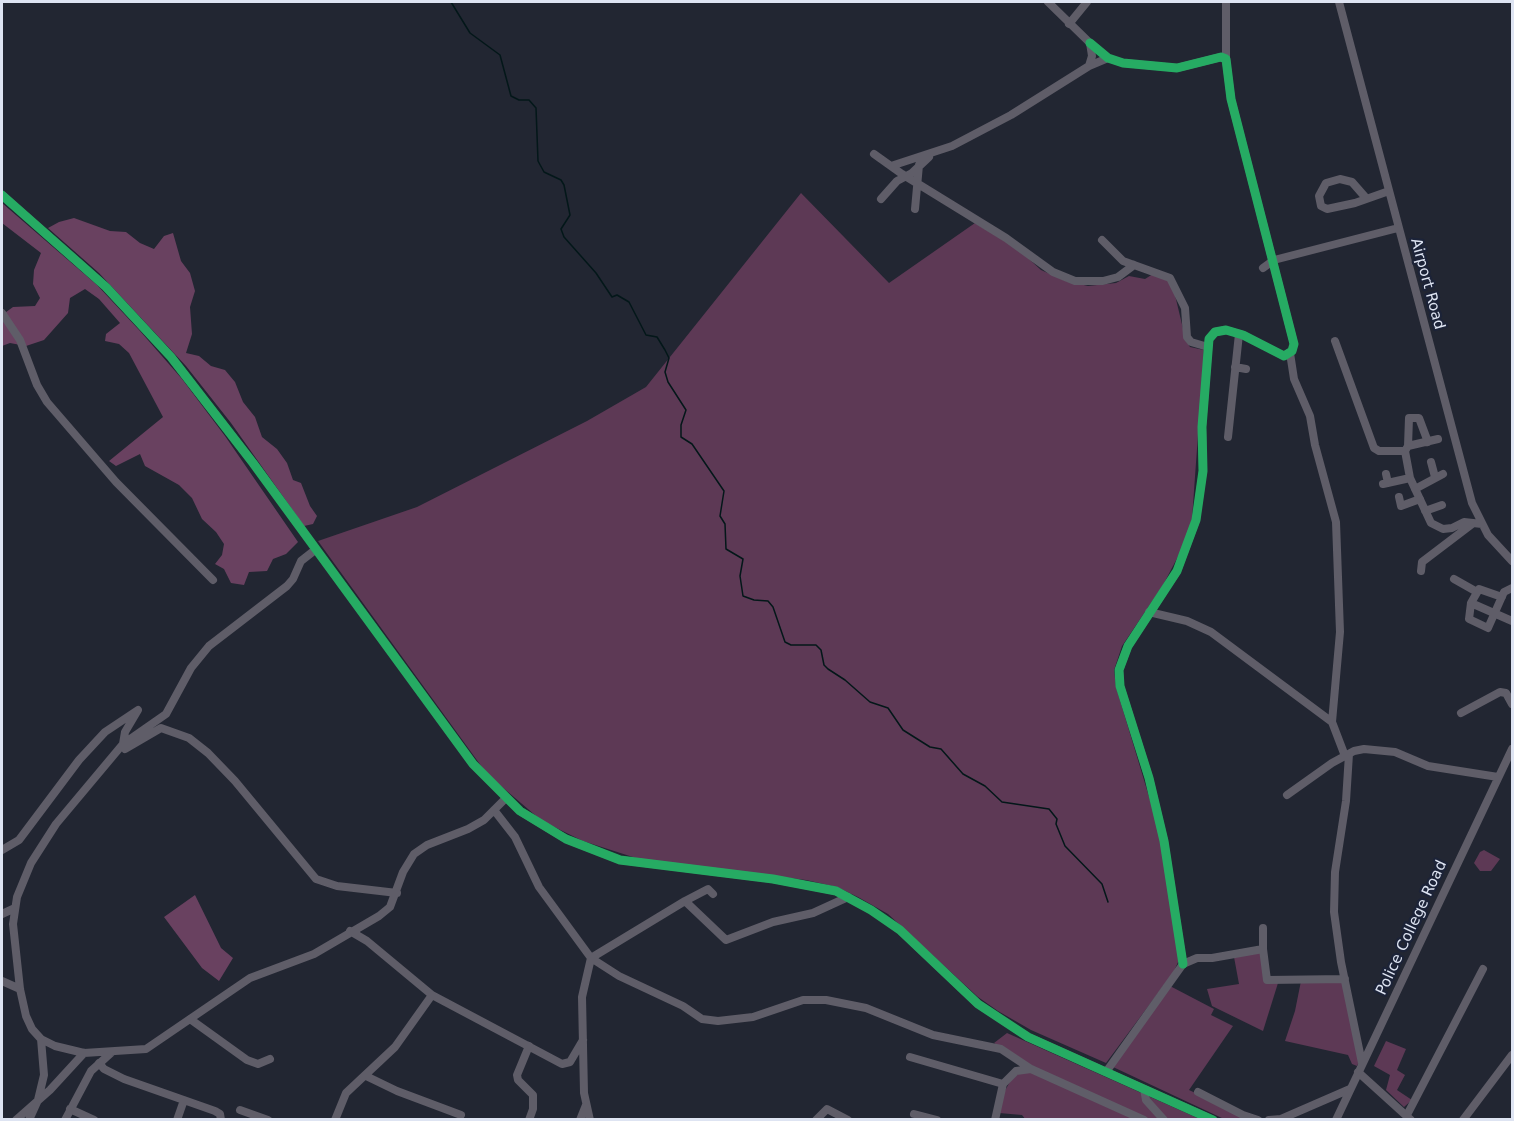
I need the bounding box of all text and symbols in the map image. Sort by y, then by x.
street label: Airport Road [1406,236,1448,332]
street label: Police College Road [1373,858,1451,998]

